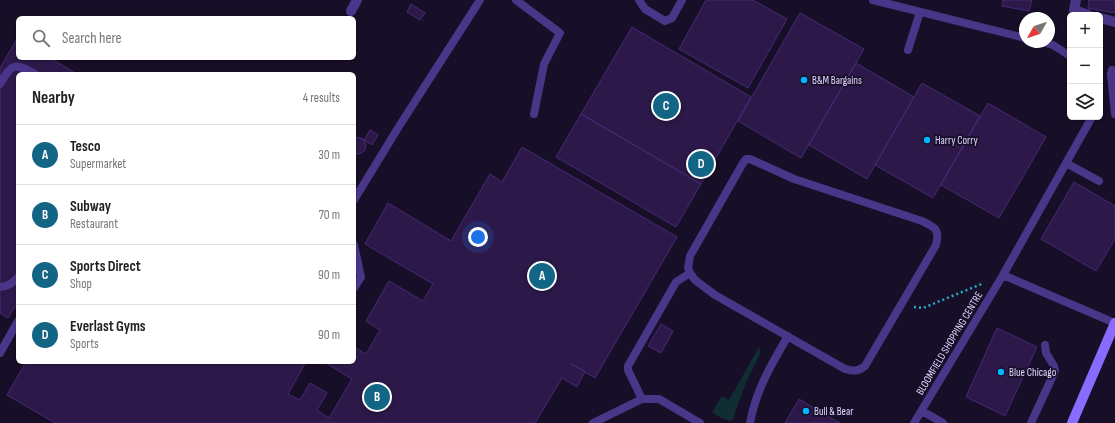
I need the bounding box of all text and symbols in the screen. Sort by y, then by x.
north arrow [1019,12,1055,48]
map controls [1067,12,1103,120]
button: + [1067,12,1103,48]
search box [16,16,356,60]
icon: search [30,27,52,49]
text: Search here [62,29,122,48]
button: − [1067,48,1103,84]
place label: B&M Bargains [812,74,862,87]
marker: B&M Bargains [799,75,809,85]
button: layers [1067,84,1103,120]
text: Nearby [32,88,75,108]
text: 4 results [303,90,340,106]
pin: C [653,91,679,121]
place label: Harry Corry [935,134,978,147]
marker: Harry Corry [922,135,932,145]
text: Tesco [70,137,101,156]
text: A [42,147,48,163]
text: 30 m [318,147,340,163]
pin: D [688,149,714,179]
text: Supermarket [70,156,126,172]
text: Subway [70,197,111,216]
text: B [42,207,48,223]
text: 70 m [319,207,340,223]
text: Restaurant [70,216,118,232]
your location [468,227,488,247]
text: Sports Direct [70,257,141,276]
pin: A [529,261,555,291]
text: C [42,267,48,283]
text: 90 m [318,267,340,283]
text: Shop [70,276,92,292]
street label: BLOOMFIELD SHOPPING CENTRE [913,289,985,397]
text: Everlast Gyms [70,317,146,336]
text: D [42,327,48,343]
text: 90 m [318,327,340,343]
text: Sports [70,336,99,352]
place label: Blue Chicago [1009,366,1057,379]
marker: Blue Chicago [996,367,1006,377]
pin: B [364,382,390,412]
place label: Bull & Bear [814,405,853,418]
marker: Bull & Bear [801,406,811,416]

